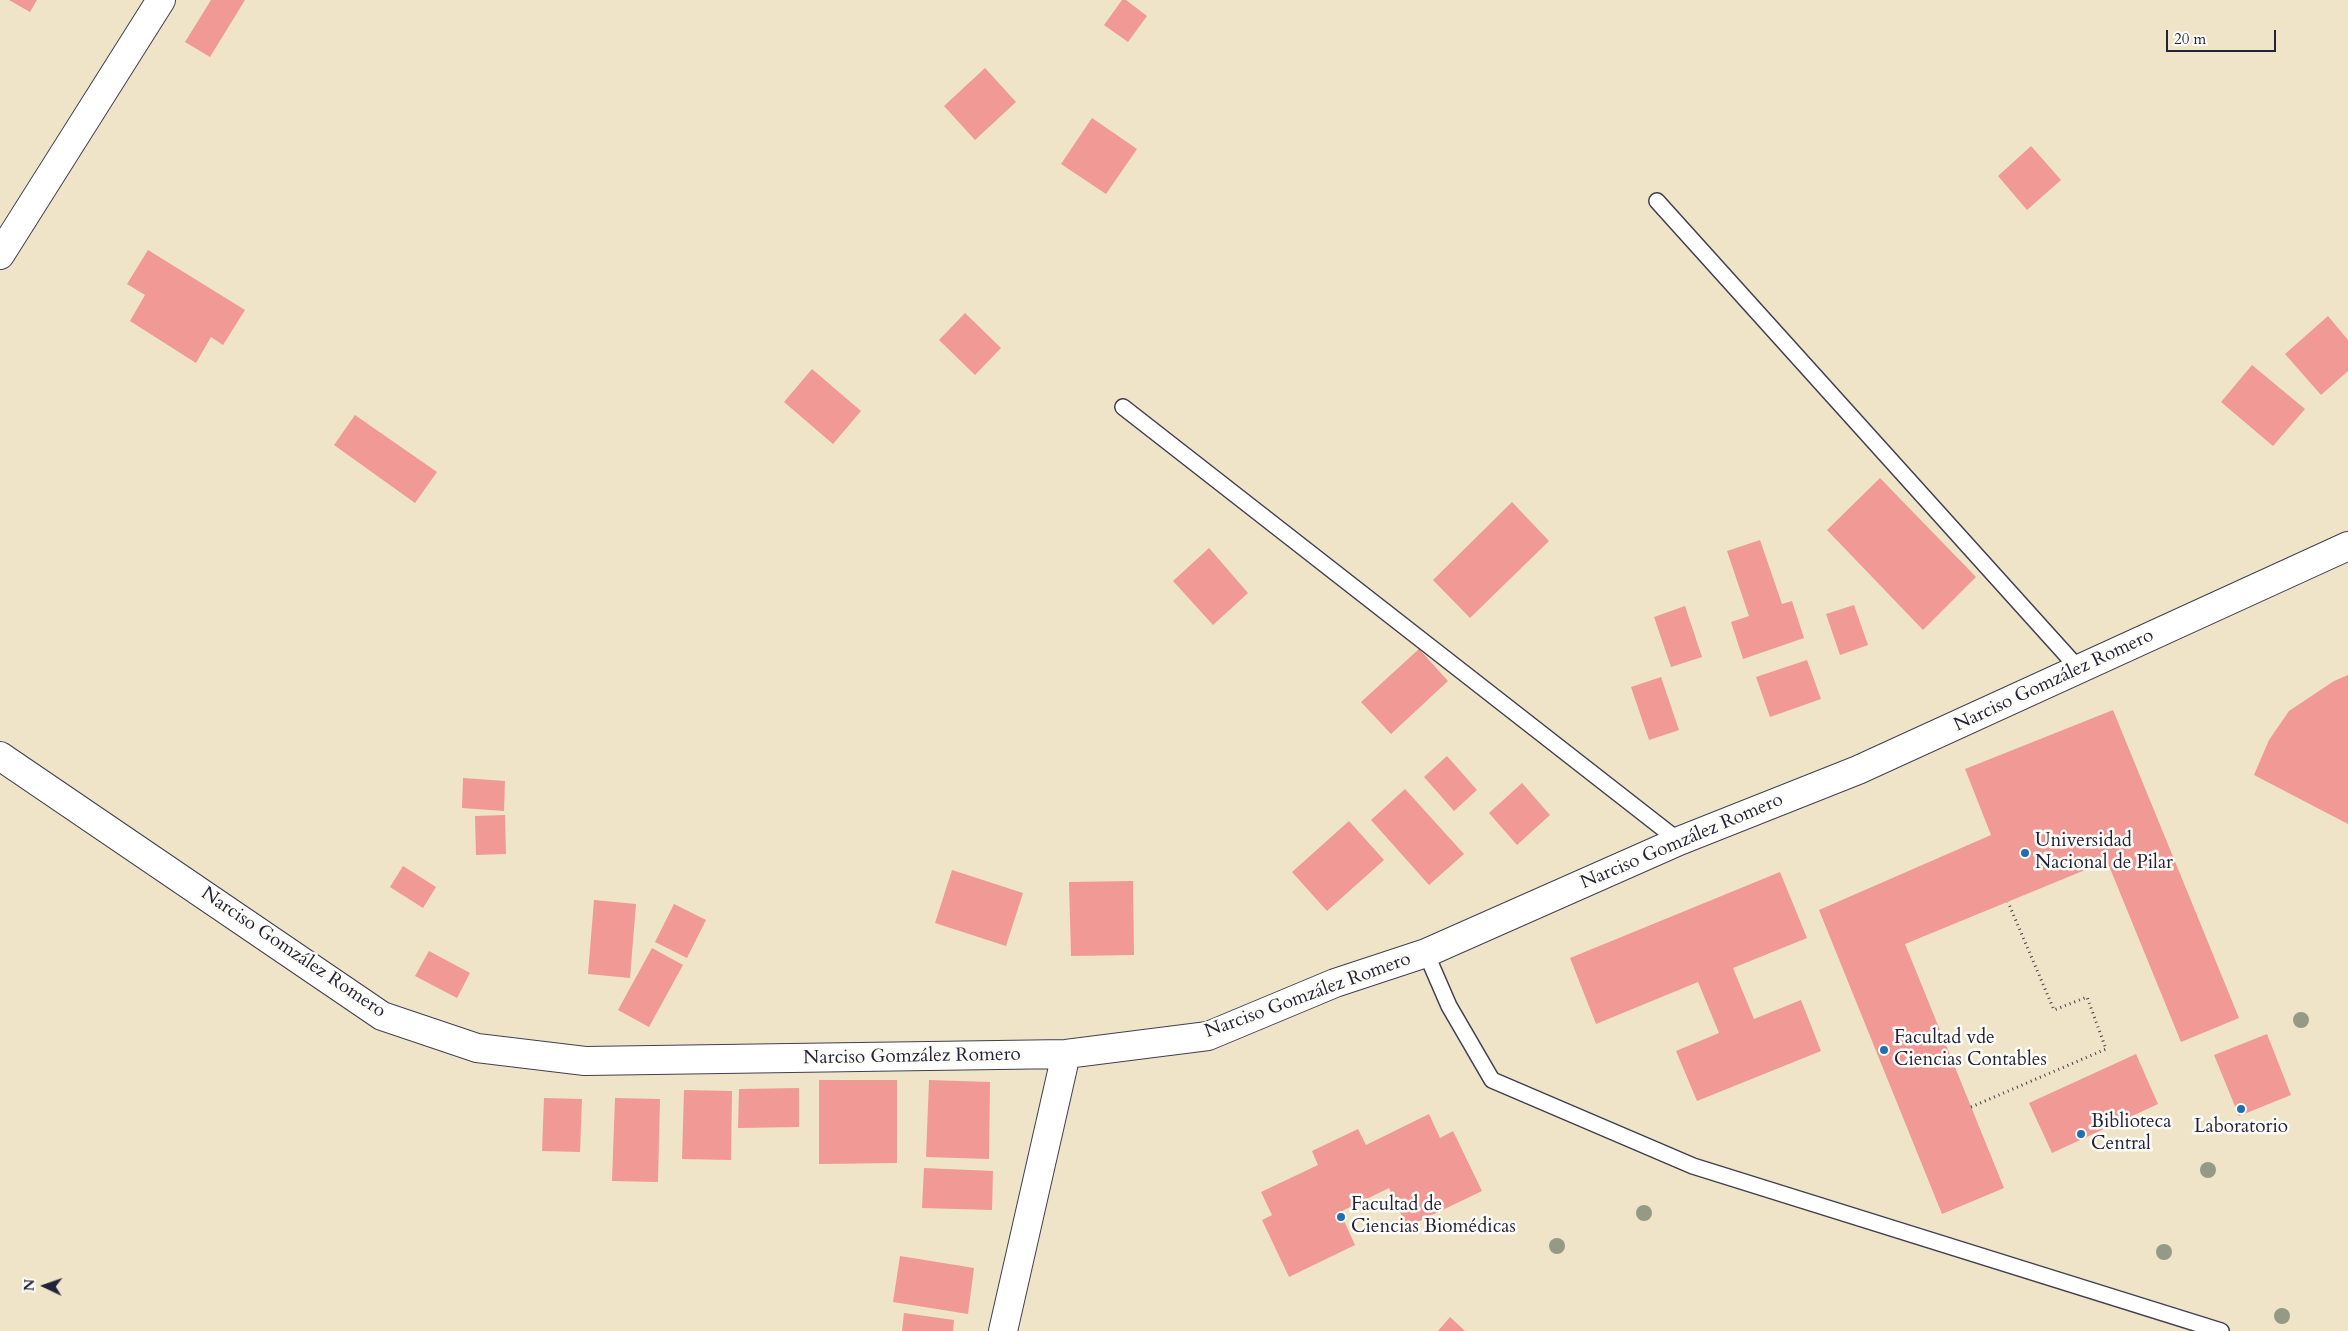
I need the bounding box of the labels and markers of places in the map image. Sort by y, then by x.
place label: Universidad Nacional de Pilar [2035,831,2173,875]
marker: Universidad Nacional de Pilar [2019,847,2031,859]
place label: Facultad vde Ciencias Contables [1894,1028,2047,1072]
marker: Facultad vde Ciencias Contables [1878,1044,1890,1056]
marker: Laboratorio [2235,1103,2247,1115]
place label: Biblioteca Central [2091,1112,2171,1156]
place label: Laboratorio [2194,1117,2288,1139]
marker: Biblioteca Central [2075,1128,2087,1140]
place label: Facultad de Ciencias Biomédicas [1351,1195,1516,1239]
marker: Facultad de Ciencias Biomédicas [1335,1211,1347,1223]

